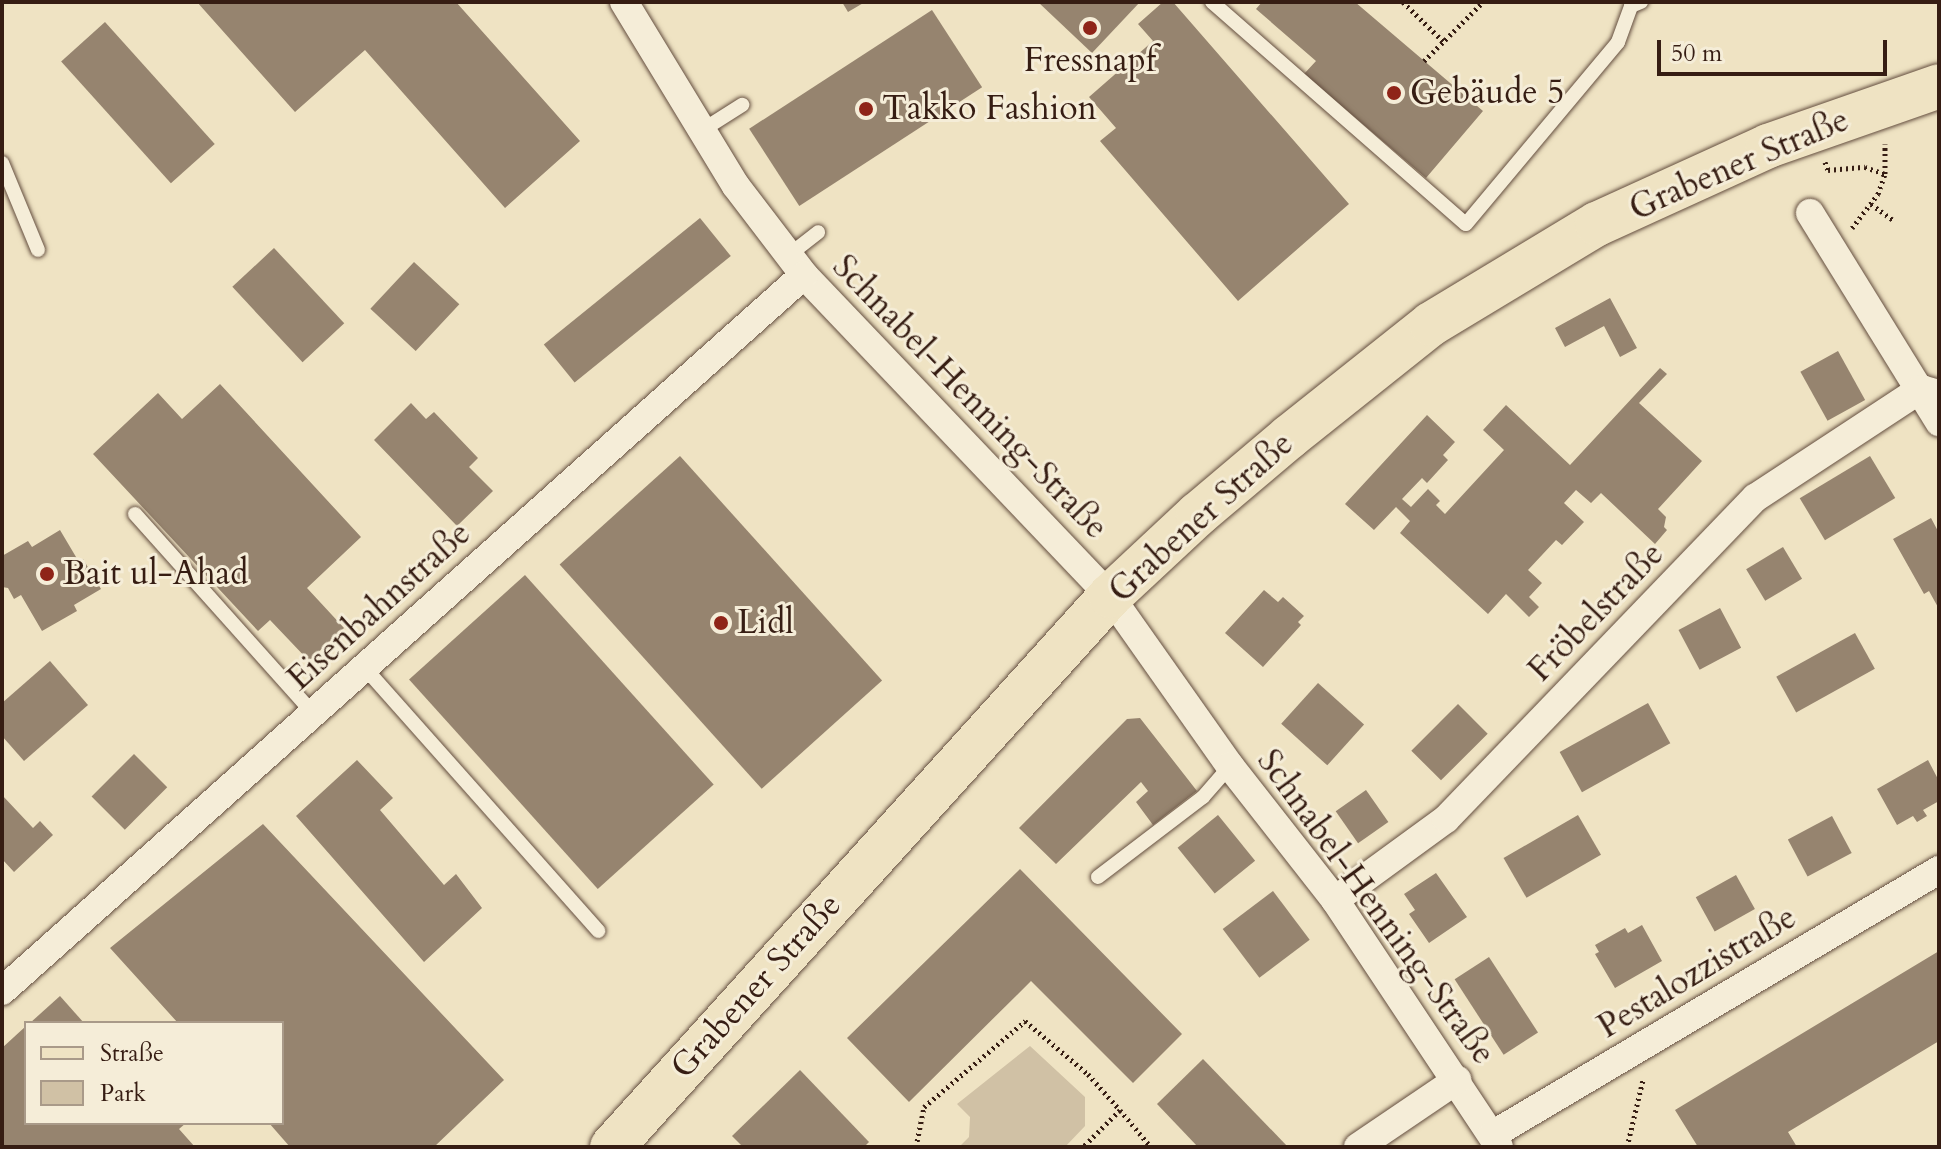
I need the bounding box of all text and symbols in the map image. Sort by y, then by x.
marker: Fressnapf [1081,19,1099,37]
scale bar [1661,24,1891,74]
text: 50 m [1671,37,1722,70]
place label: Fressnapf [1024,41,1156,81]
place label: Gebäude 5 [1410,73,1564,113]
marker: Gebäude 5 [1385,84,1403,102]
place label: Takko Fashion [882,89,1097,129]
street label: Grabener Straße [1623,99,1855,229]
marker: Takko Fashion [857,100,875,118]
street label: Schnabel-Henning-Straße [824,247,1116,547]
street label: Grabener Straße [1100,423,1302,611]
street label: Eisenbahnstraße [279,513,479,699]
street label: Fröbelstraße [1520,534,1672,690]
place label: Bait ul-Ahad [63,554,248,594]
marker: Bait ul-Ahad [38,565,56,583]
place label: Lidl [737,603,794,643]
marker: Lidl [712,614,730,632]
street label: Schnabel-Henning-Straße [1248,742,1504,1072]
street label: Grabener Straße [662,885,850,1087]
street label: Pestalozzistraße [1590,897,1804,1047]
legend [24,1021,284,1125]
text: Straße [100,1037,164,1070]
text: Park [100,1077,146,1110]

